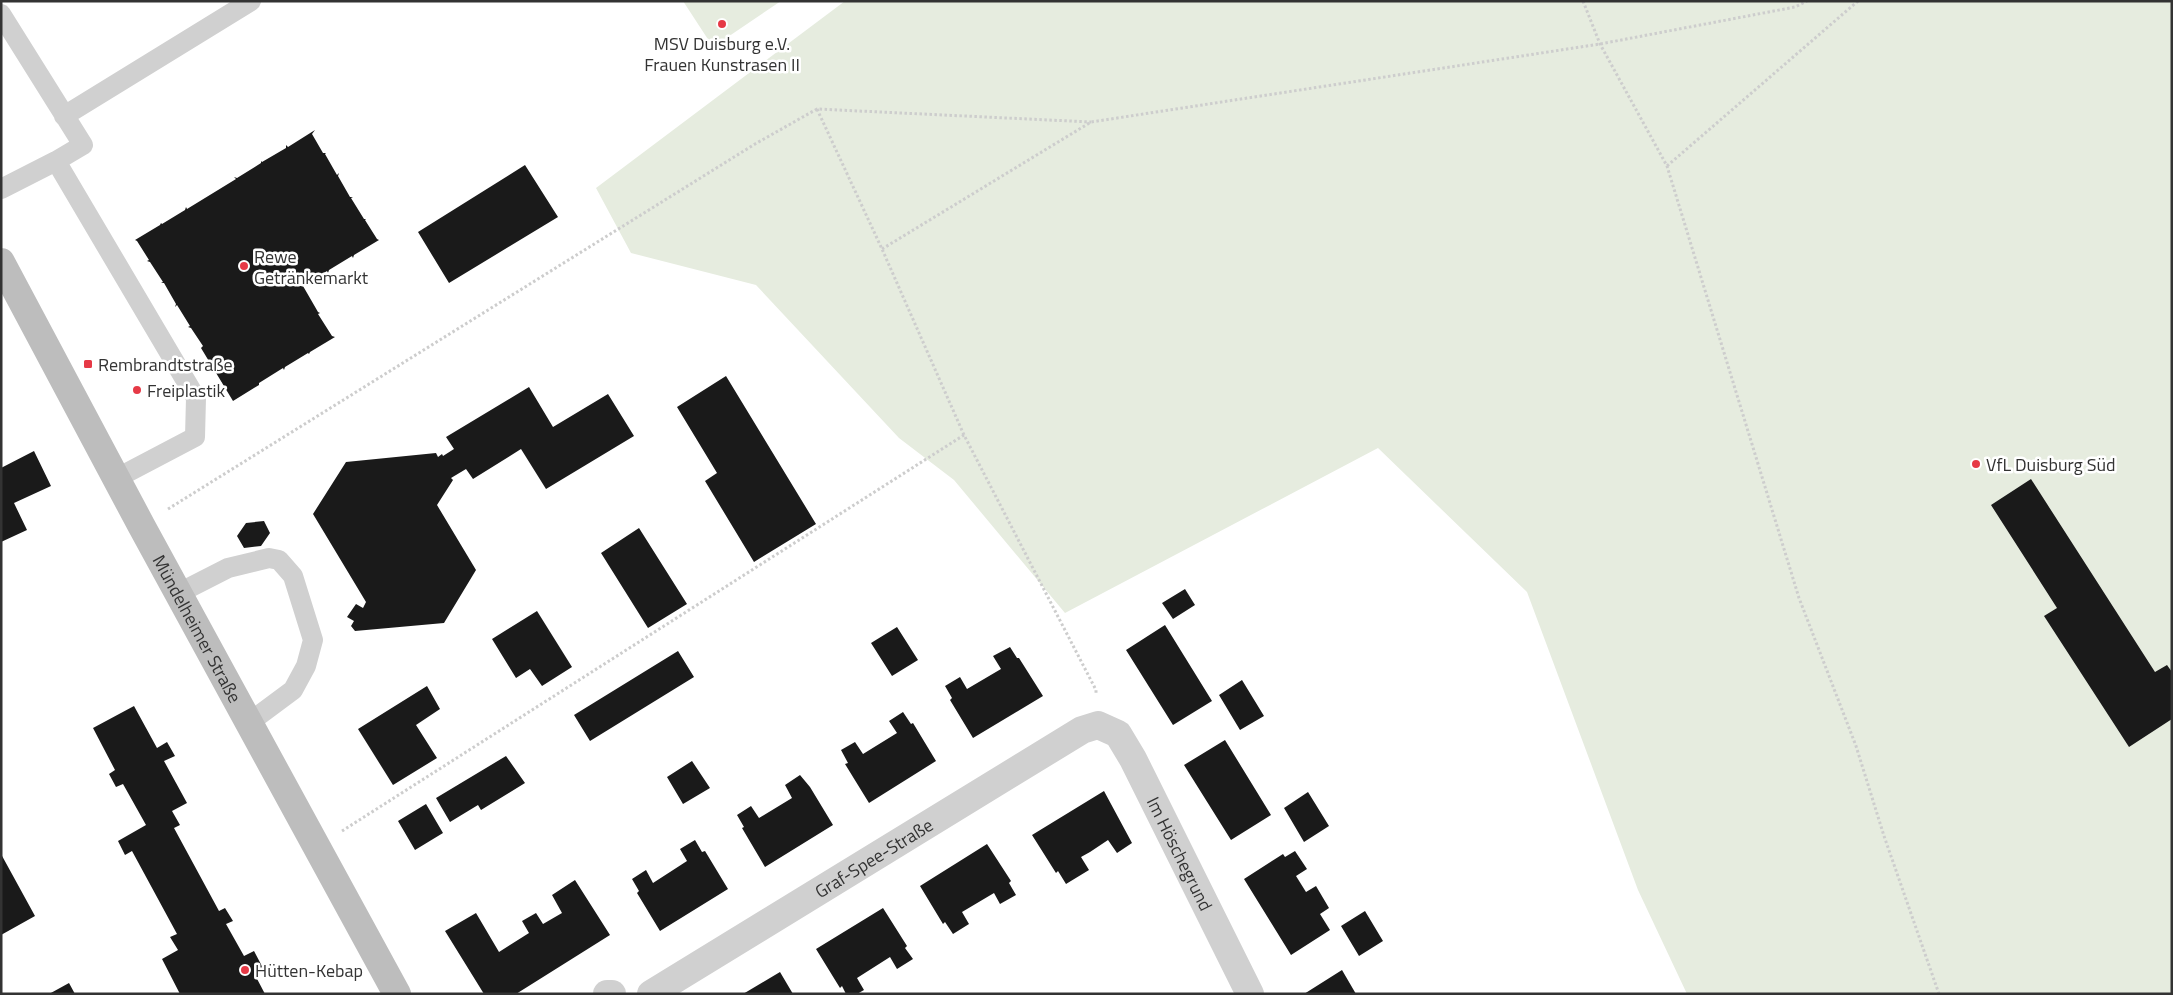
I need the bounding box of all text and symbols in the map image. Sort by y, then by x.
marker: MSV Duisburg e.V. Frauen Kunstrasen II [716,18,728,30]
place label: MSV Duisburg e.V. Frauen Kunstrasen II [644,30,800,78]
place label: Rewe Getränkemarkt [254,243,369,291]
marker: Rewe Getränkemarkt [238,260,250,272]
place label: Rembrandtstraße [98,351,233,378]
marker: Rembrandtstraße [82,358,94,370]
place label: Freiplastik [147,377,225,404]
marker: Freiplastik [131,384,143,396]
place label: VfL Duisburg Süd [1986,451,2116,478]
marker: VfL Duisburg Süd [1970,458,1982,470]
street label: Mündelheimer Straße [146,550,249,707]
street label: Im Höschegrund [1140,792,1220,915]
street label: Graf-Spee-Straße [809,811,938,904]
place label: Hütten-Kebap [255,957,363,984]
marker: Hütten-Kebap [239,964,251,976]

